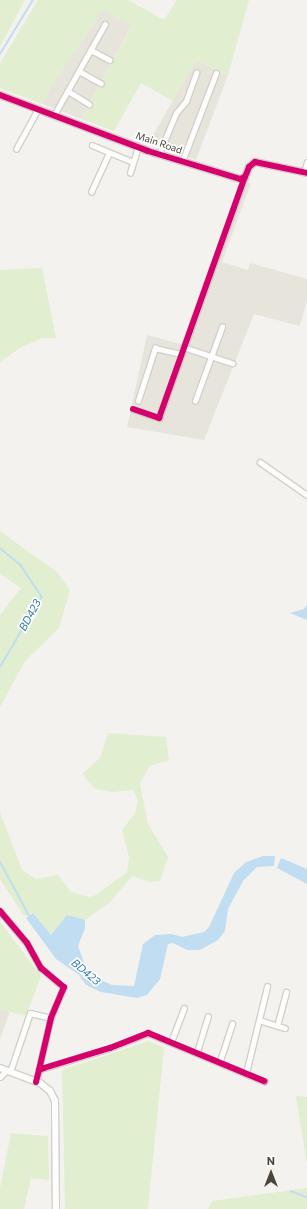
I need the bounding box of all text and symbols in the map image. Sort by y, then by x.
street label: Main Road [134,129,184,157]
water label: BD423 [16,597,44,633]
water label: BD423 [69,956,103,988]
north arrow [251,1153,291,1193]
text: N [267,1154,275,1167]

